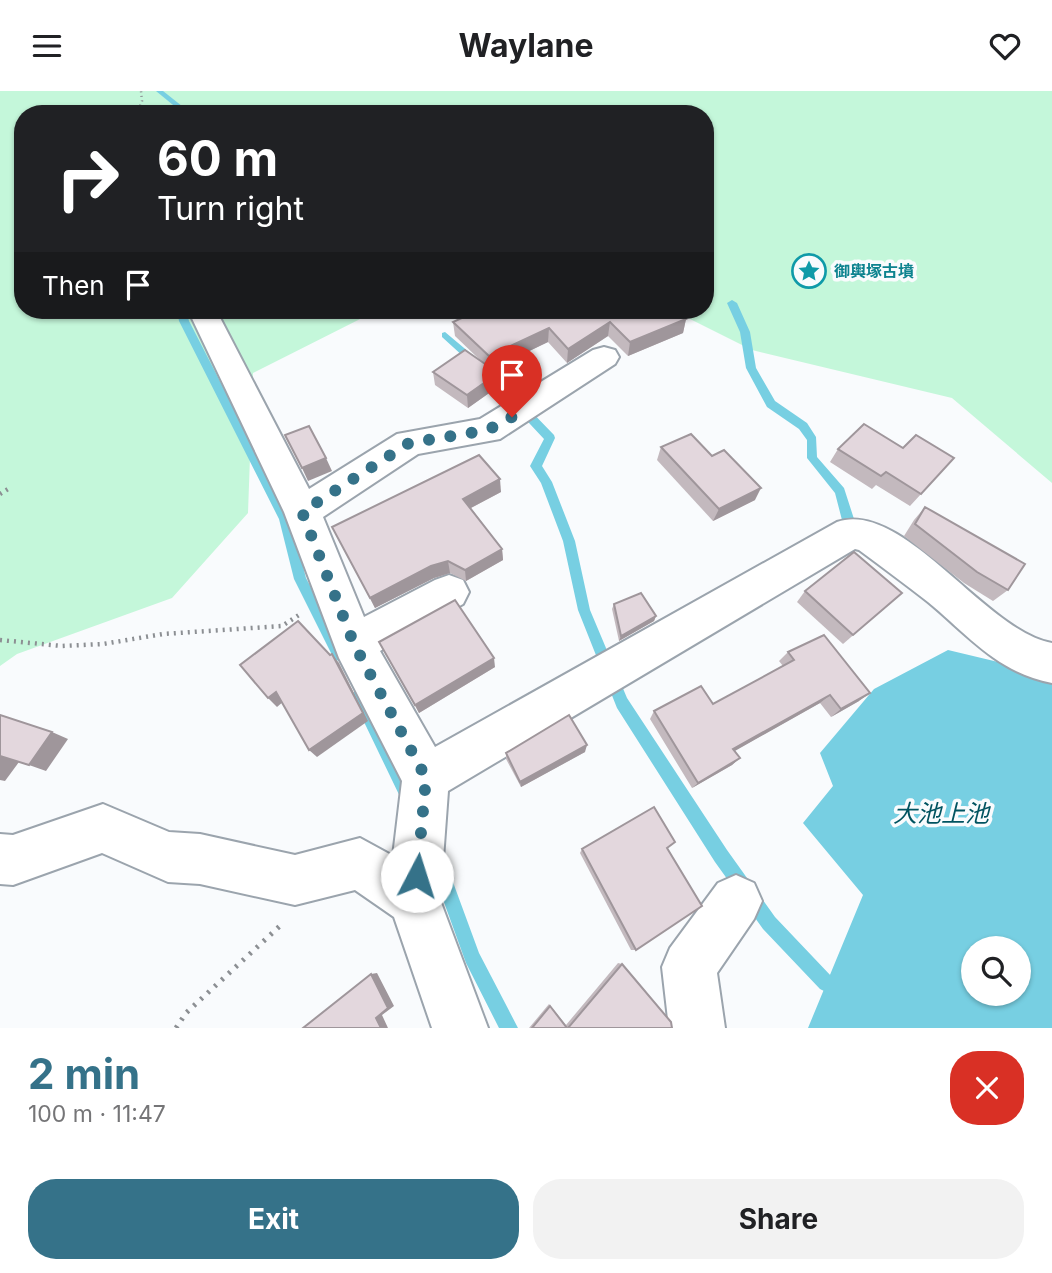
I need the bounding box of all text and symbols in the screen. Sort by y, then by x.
text: Waylane [459,26,593,65]
icon: menu [28,27,66,65]
icon: heart [986,27,1024,65]
text: 60 m [157,129,278,188]
icon: right [42,133,133,224]
text: Turn right [157,189,304,228]
place icon: 御輿塚古墳 [790,252,828,290]
place label: 御輿塚古墳 [834,261,914,281]
icon: arrive [119,266,157,304]
text: Then [42,270,105,301]
pin [482,345,542,417]
icon: arrive [493,356,531,394]
water label: 大池上池 [893,799,991,828]
position arrow [380,839,454,913]
map controls [961,936,1031,1006]
button: search [961,936,1031,1006]
text: 2 min [28,1048,140,1099]
button: close [950,1051,1024,1125]
text: 100 m · 11:47 [28,1100,166,1128]
button: Exit [28,1179,519,1259]
button: Share [533,1179,1024,1259]

